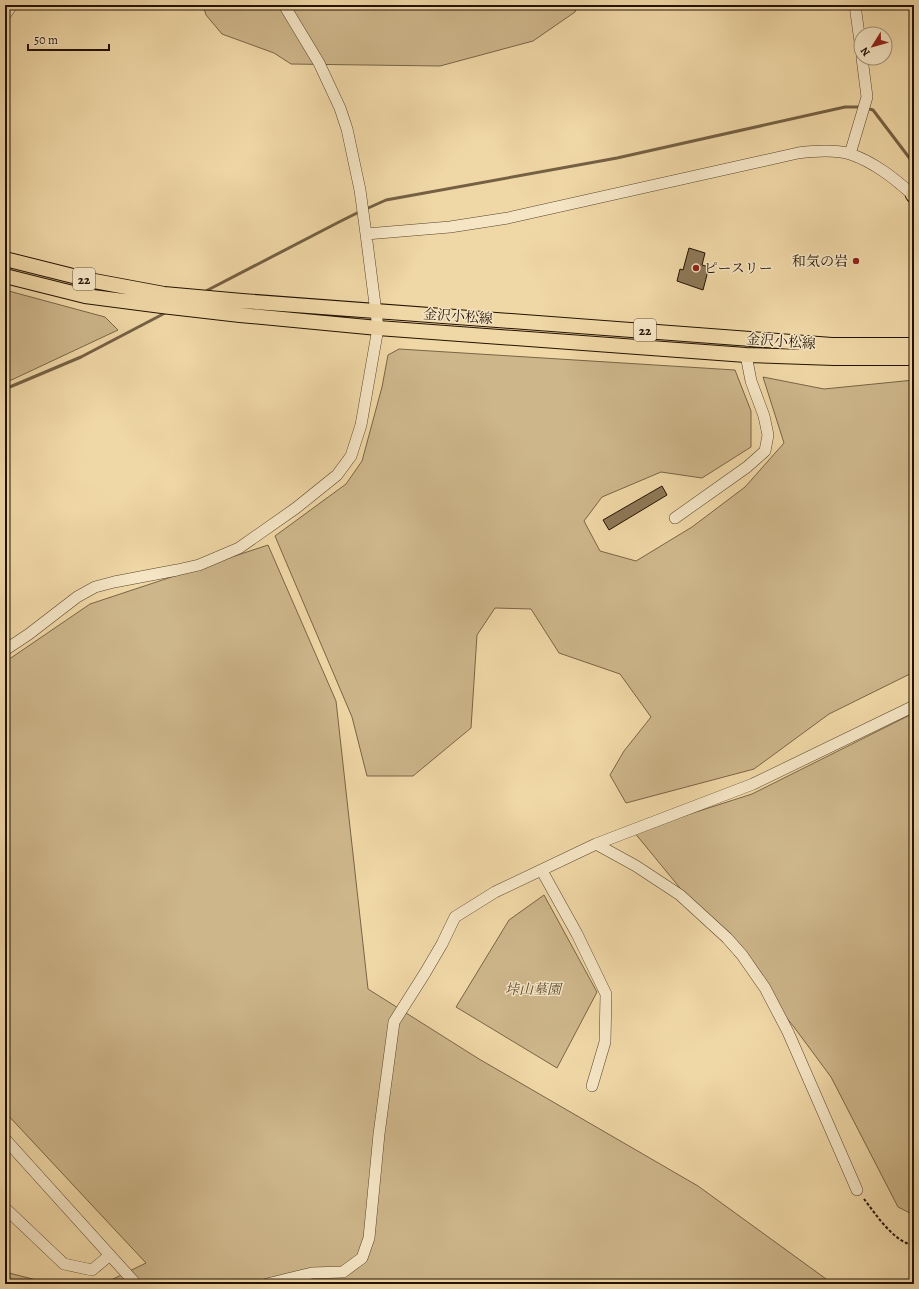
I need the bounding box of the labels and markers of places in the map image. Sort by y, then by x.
place label: 和気の岩 [792,252,848,271]
marker: 和気の岩 [851,256,861,266]
place label: ピースリー [704,259,773,278]
marker: ピースリー [691,263,701,273]

